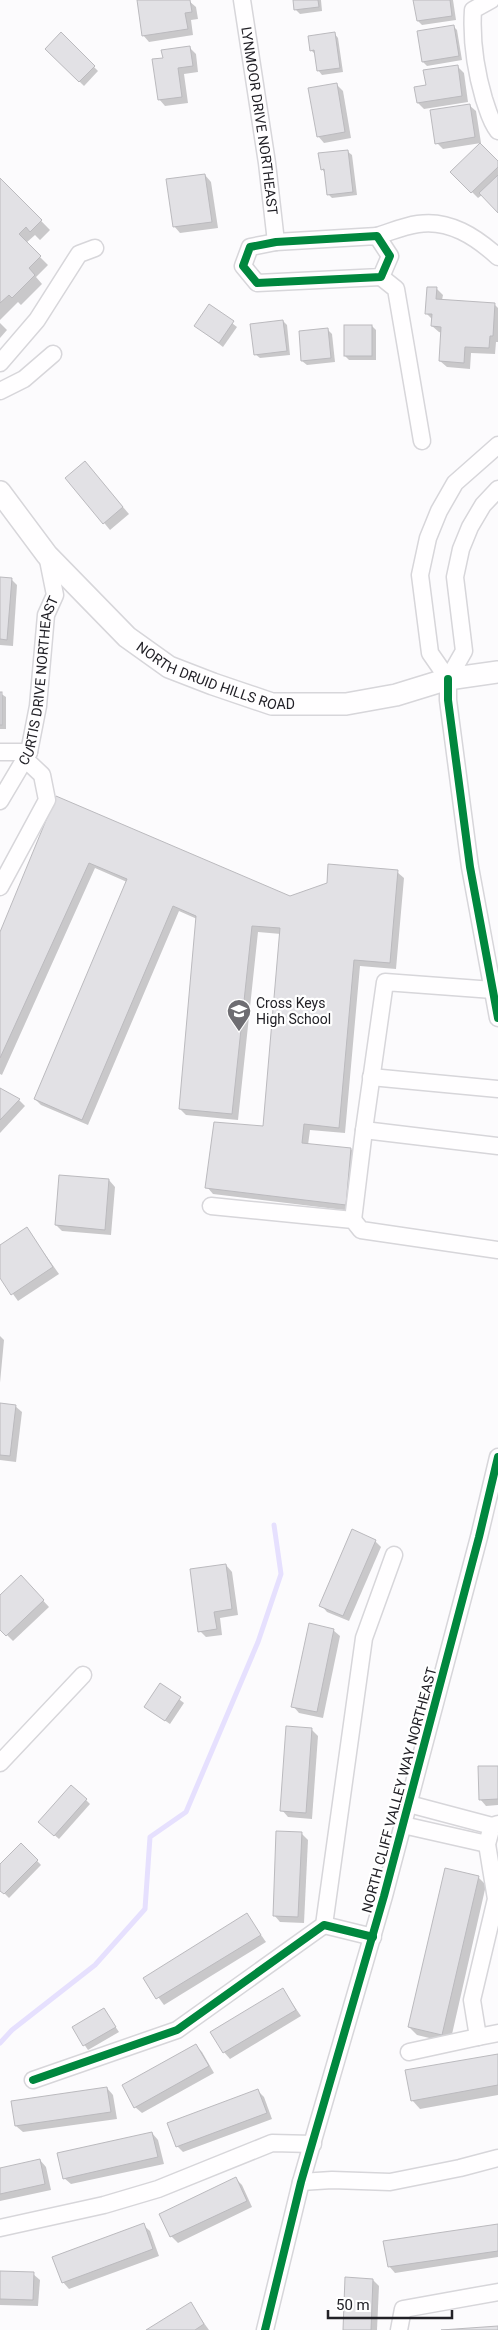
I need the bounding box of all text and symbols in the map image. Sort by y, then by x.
street label: LYNMOOR DRIVE NORTHEAST [238,26,281,216]
street label: CURTIS DRIVE NORTHEAST [15,593,62,768]
street label: NORTH DRUID HILLS ROAD [134,638,295,713]
place label: Cross Keys High School [256,995,331,1027]
school or university icon: Cross Keys High School [226,998,252,1032]
street label: NORTH CLIFF VALLEY WAY NORTHEAST [358,1665,440,1915]
scale bar [328,2288,452,2320]
text: 50 m [336,2296,370,2314]

